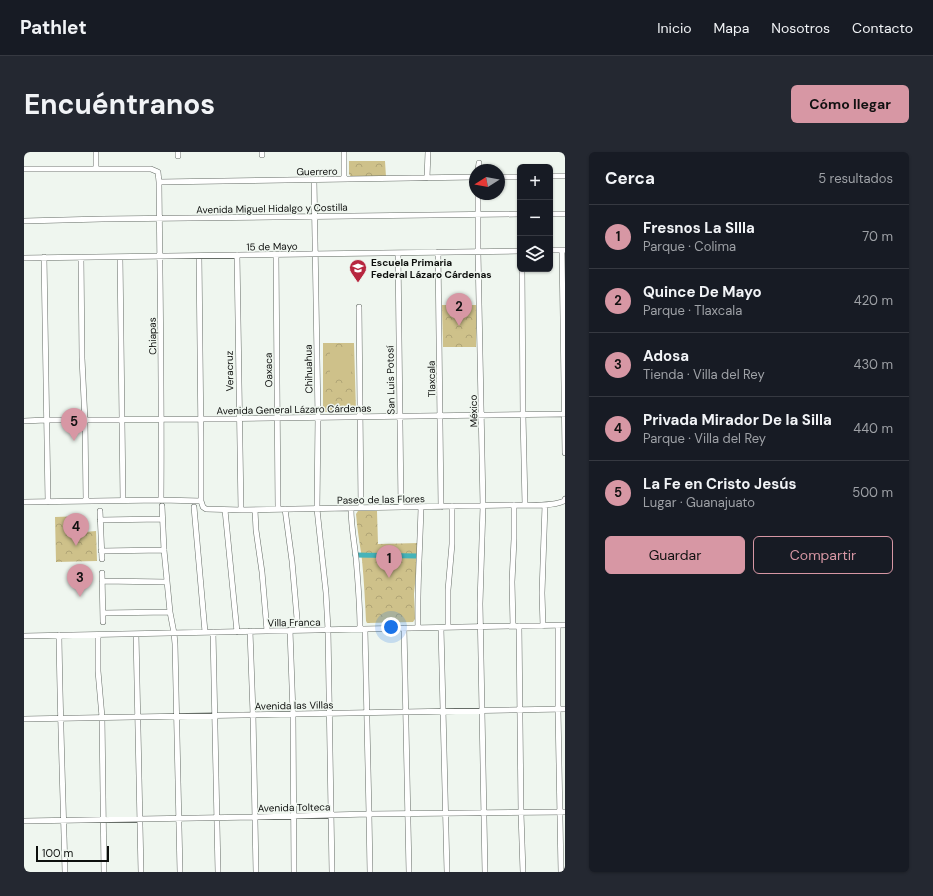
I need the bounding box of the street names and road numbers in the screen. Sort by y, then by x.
street label: Guerrero [296,165,338,178]
street label: Avenida Miguel Hidalgo y Costilla [196,201,348,216]
street label: 15 de Mayo [246,240,298,253]
street label: Chiapas [146,317,159,355]
street label: Chihuahua [302,344,315,394]
street label: San Luis Potosí [383,345,398,415]
street label: Veracruz [223,350,236,391]
street label: Oaxaca [262,353,275,387]
street label: Tlaxcala [425,360,438,398]
street label: México [467,394,480,428]
street label: Avenida General Lázaro Cárdenas [216,402,372,417]
street label: Paseo de las Flores [337,492,425,507]
street label: Villa Franca [267,616,321,629]
street label: Avenida las Villas [255,698,333,713]
street label: Avenida Tolteca [257,800,331,815]

